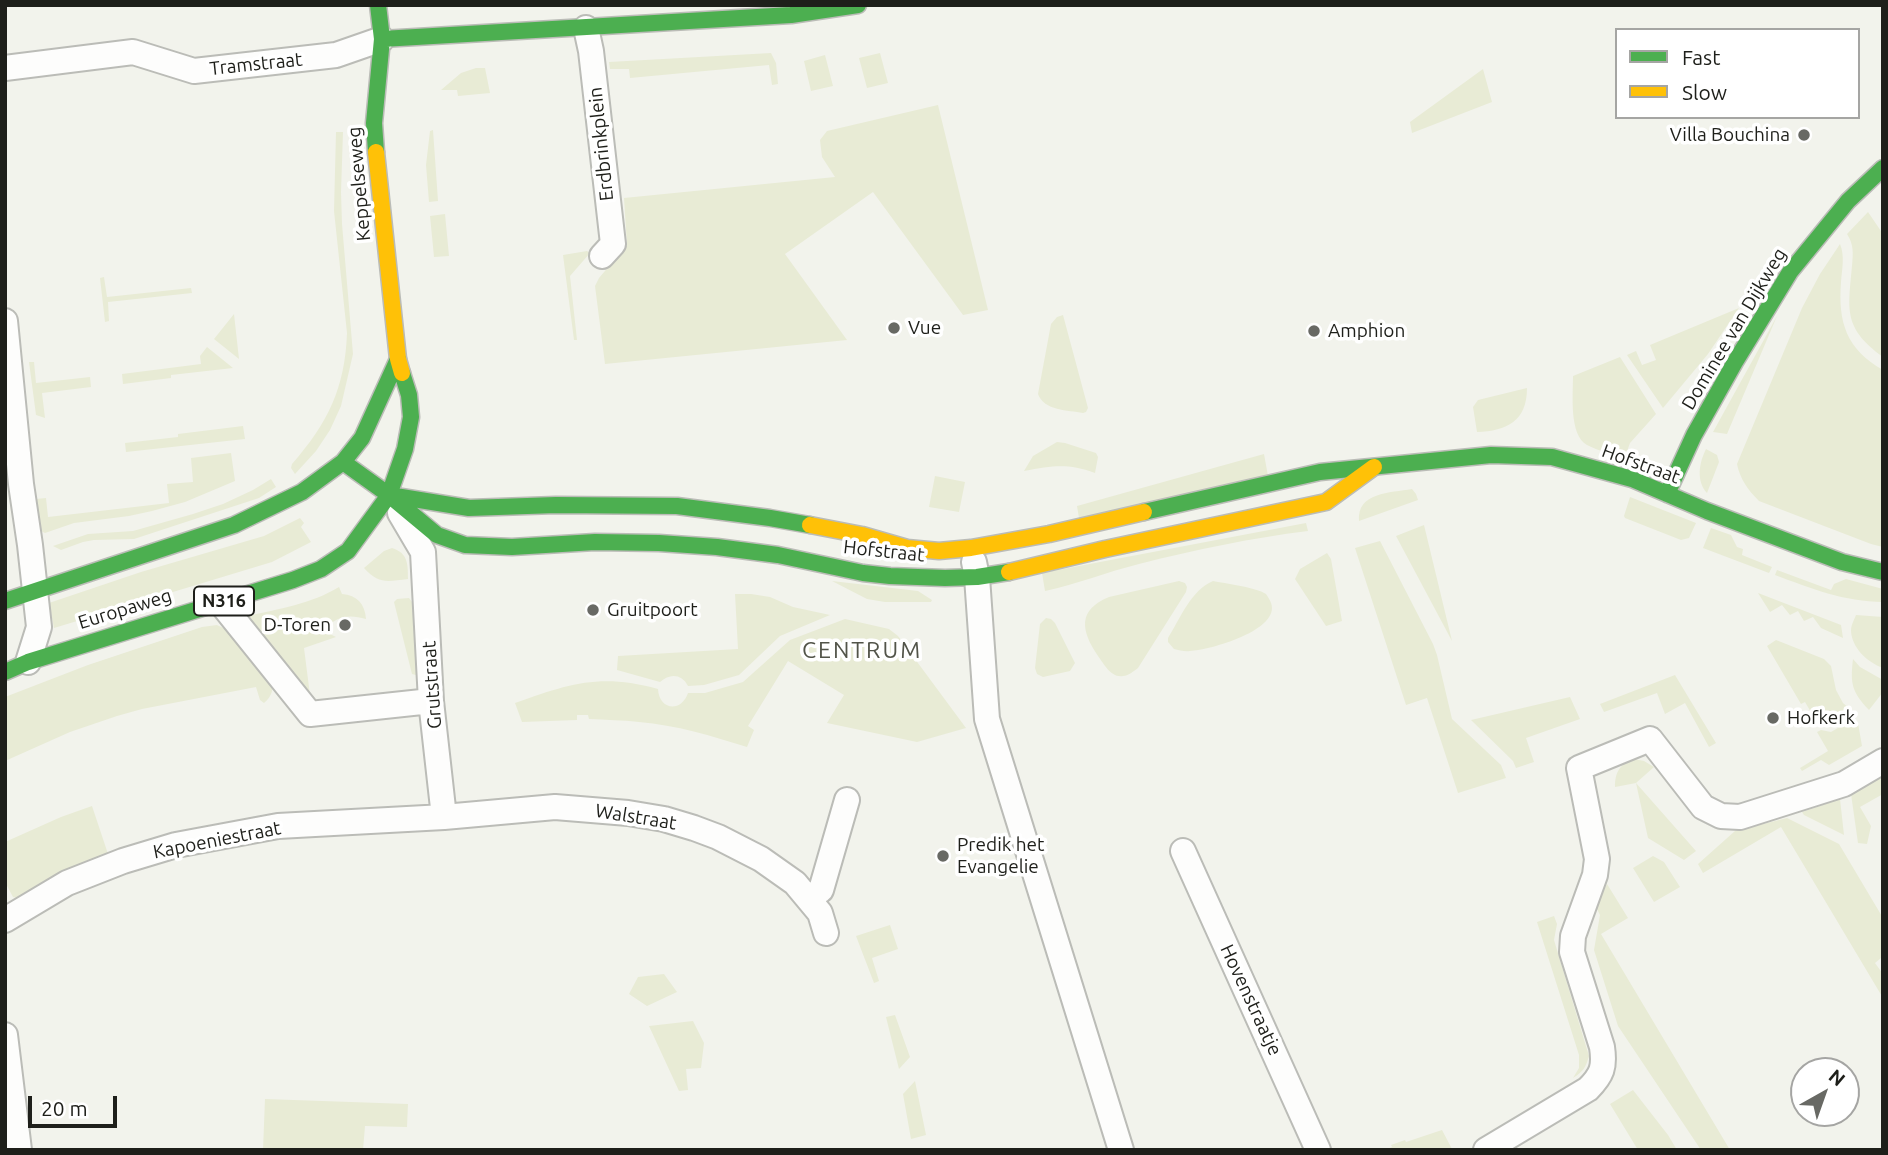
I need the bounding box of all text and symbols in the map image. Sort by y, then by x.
legend [1615,28,1860,119]
text: Fast [1682,45,1720,69]
street label: Tramstraat [208,48,304,80]
text: Slow [1682,80,1727,104]
street label: Erdbrinkplein [584,86,618,202]
place label: Villa Bouchina [1670,124,1790,146]
street label: Keppelseweg [343,126,375,242]
marker: Villa Bouchina [1796,127,1812,143]
street label: Dominee van Dijkweg [1677,244,1791,414]
place label: Vue [908,317,941,339]
marker: Vue [886,320,902,336]
place label: Amphion [1328,320,1405,342]
marker: Amphion [1306,323,1322,339]
street label: Hofstraat [1599,439,1683,489]
street label: Hofstraat [842,535,926,567]
street label: Europaweg [75,584,175,634]
road number: N316 [194,586,254,616]
place label: Gruitpoort [607,599,698,621]
marker: Gruitpoort [585,602,601,618]
place label: D-Toren [264,614,331,636]
marker: D-Toren [337,617,353,633]
district label: CENTRUM [803,636,921,664]
street label: Grutstraat [418,640,446,730]
place label: Hofkerk [1787,707,1855,729]
marker: Hofkerk [1765,710,1781,726]
street label: Walstraat [594,799,678,835]
street label: Kapoeniestraat [151,816,283,864]
place label: Predik het Evangelie [957,834,1045,878]
marker: Predik het Evangelie [935,848,951,864]
street label: Hovenstraatje [1215,941,1287,1059]
north arrow [1790,1057,1860,1127]
text: N [1825,1064,1850,1090]
scale bar [32,1082,121,1126]
text: 20 m [41,1096,88,1120]

